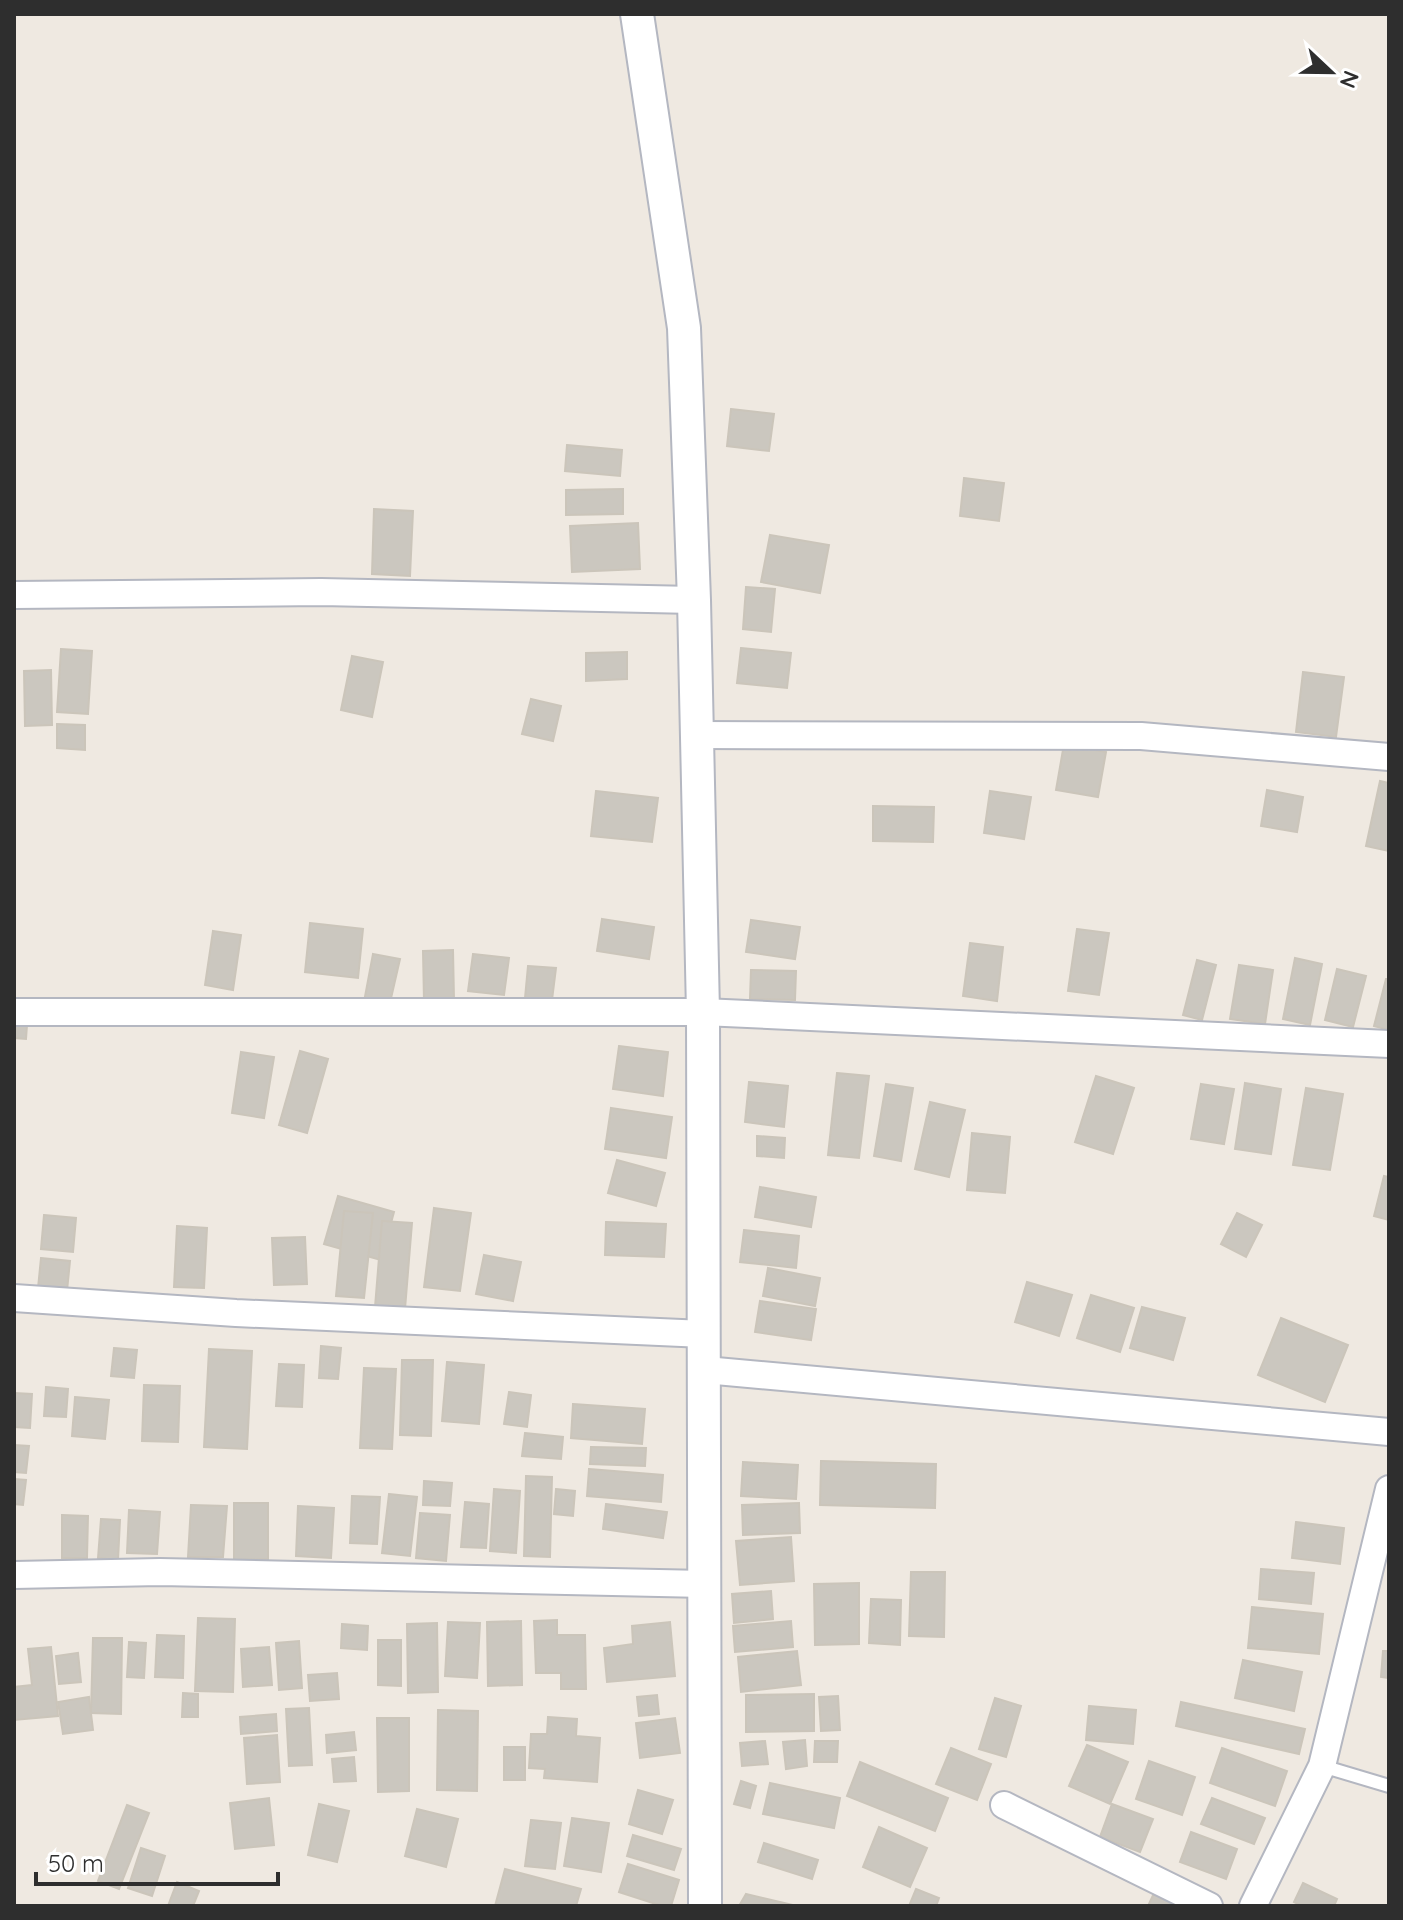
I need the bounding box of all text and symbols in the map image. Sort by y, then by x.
north arrow [1291,32,1371,112]
text: N [1334,67,1366,92]
scale bar [36,1836,278,1886]
text: 50 m [48,1848,104,1878]

